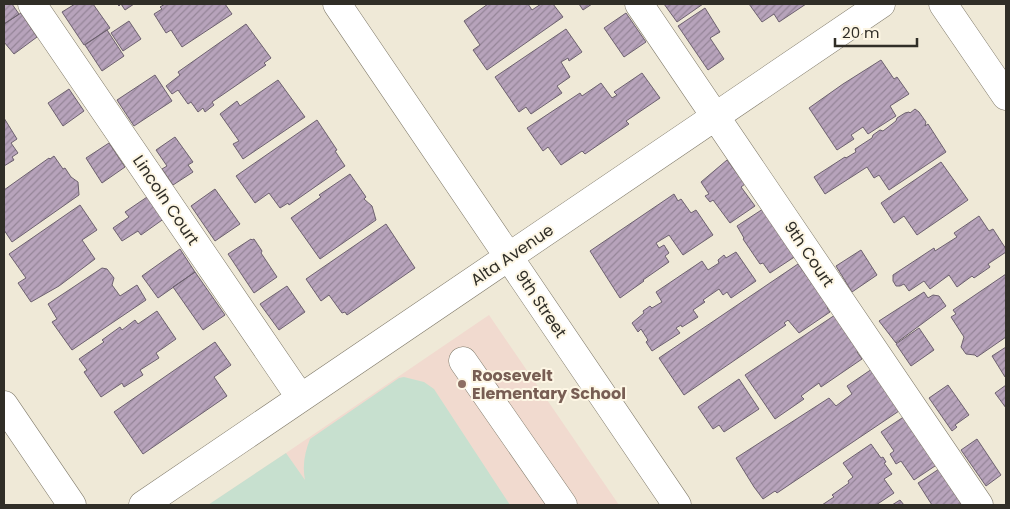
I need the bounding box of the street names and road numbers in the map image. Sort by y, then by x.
street label: Lincoln Court [127,150,205,250]
street label: 9th Court [778,216,840,292]
street label: Alta Avenue [466,219,558,291]
street label: 9th Street [510,266,572,343]

